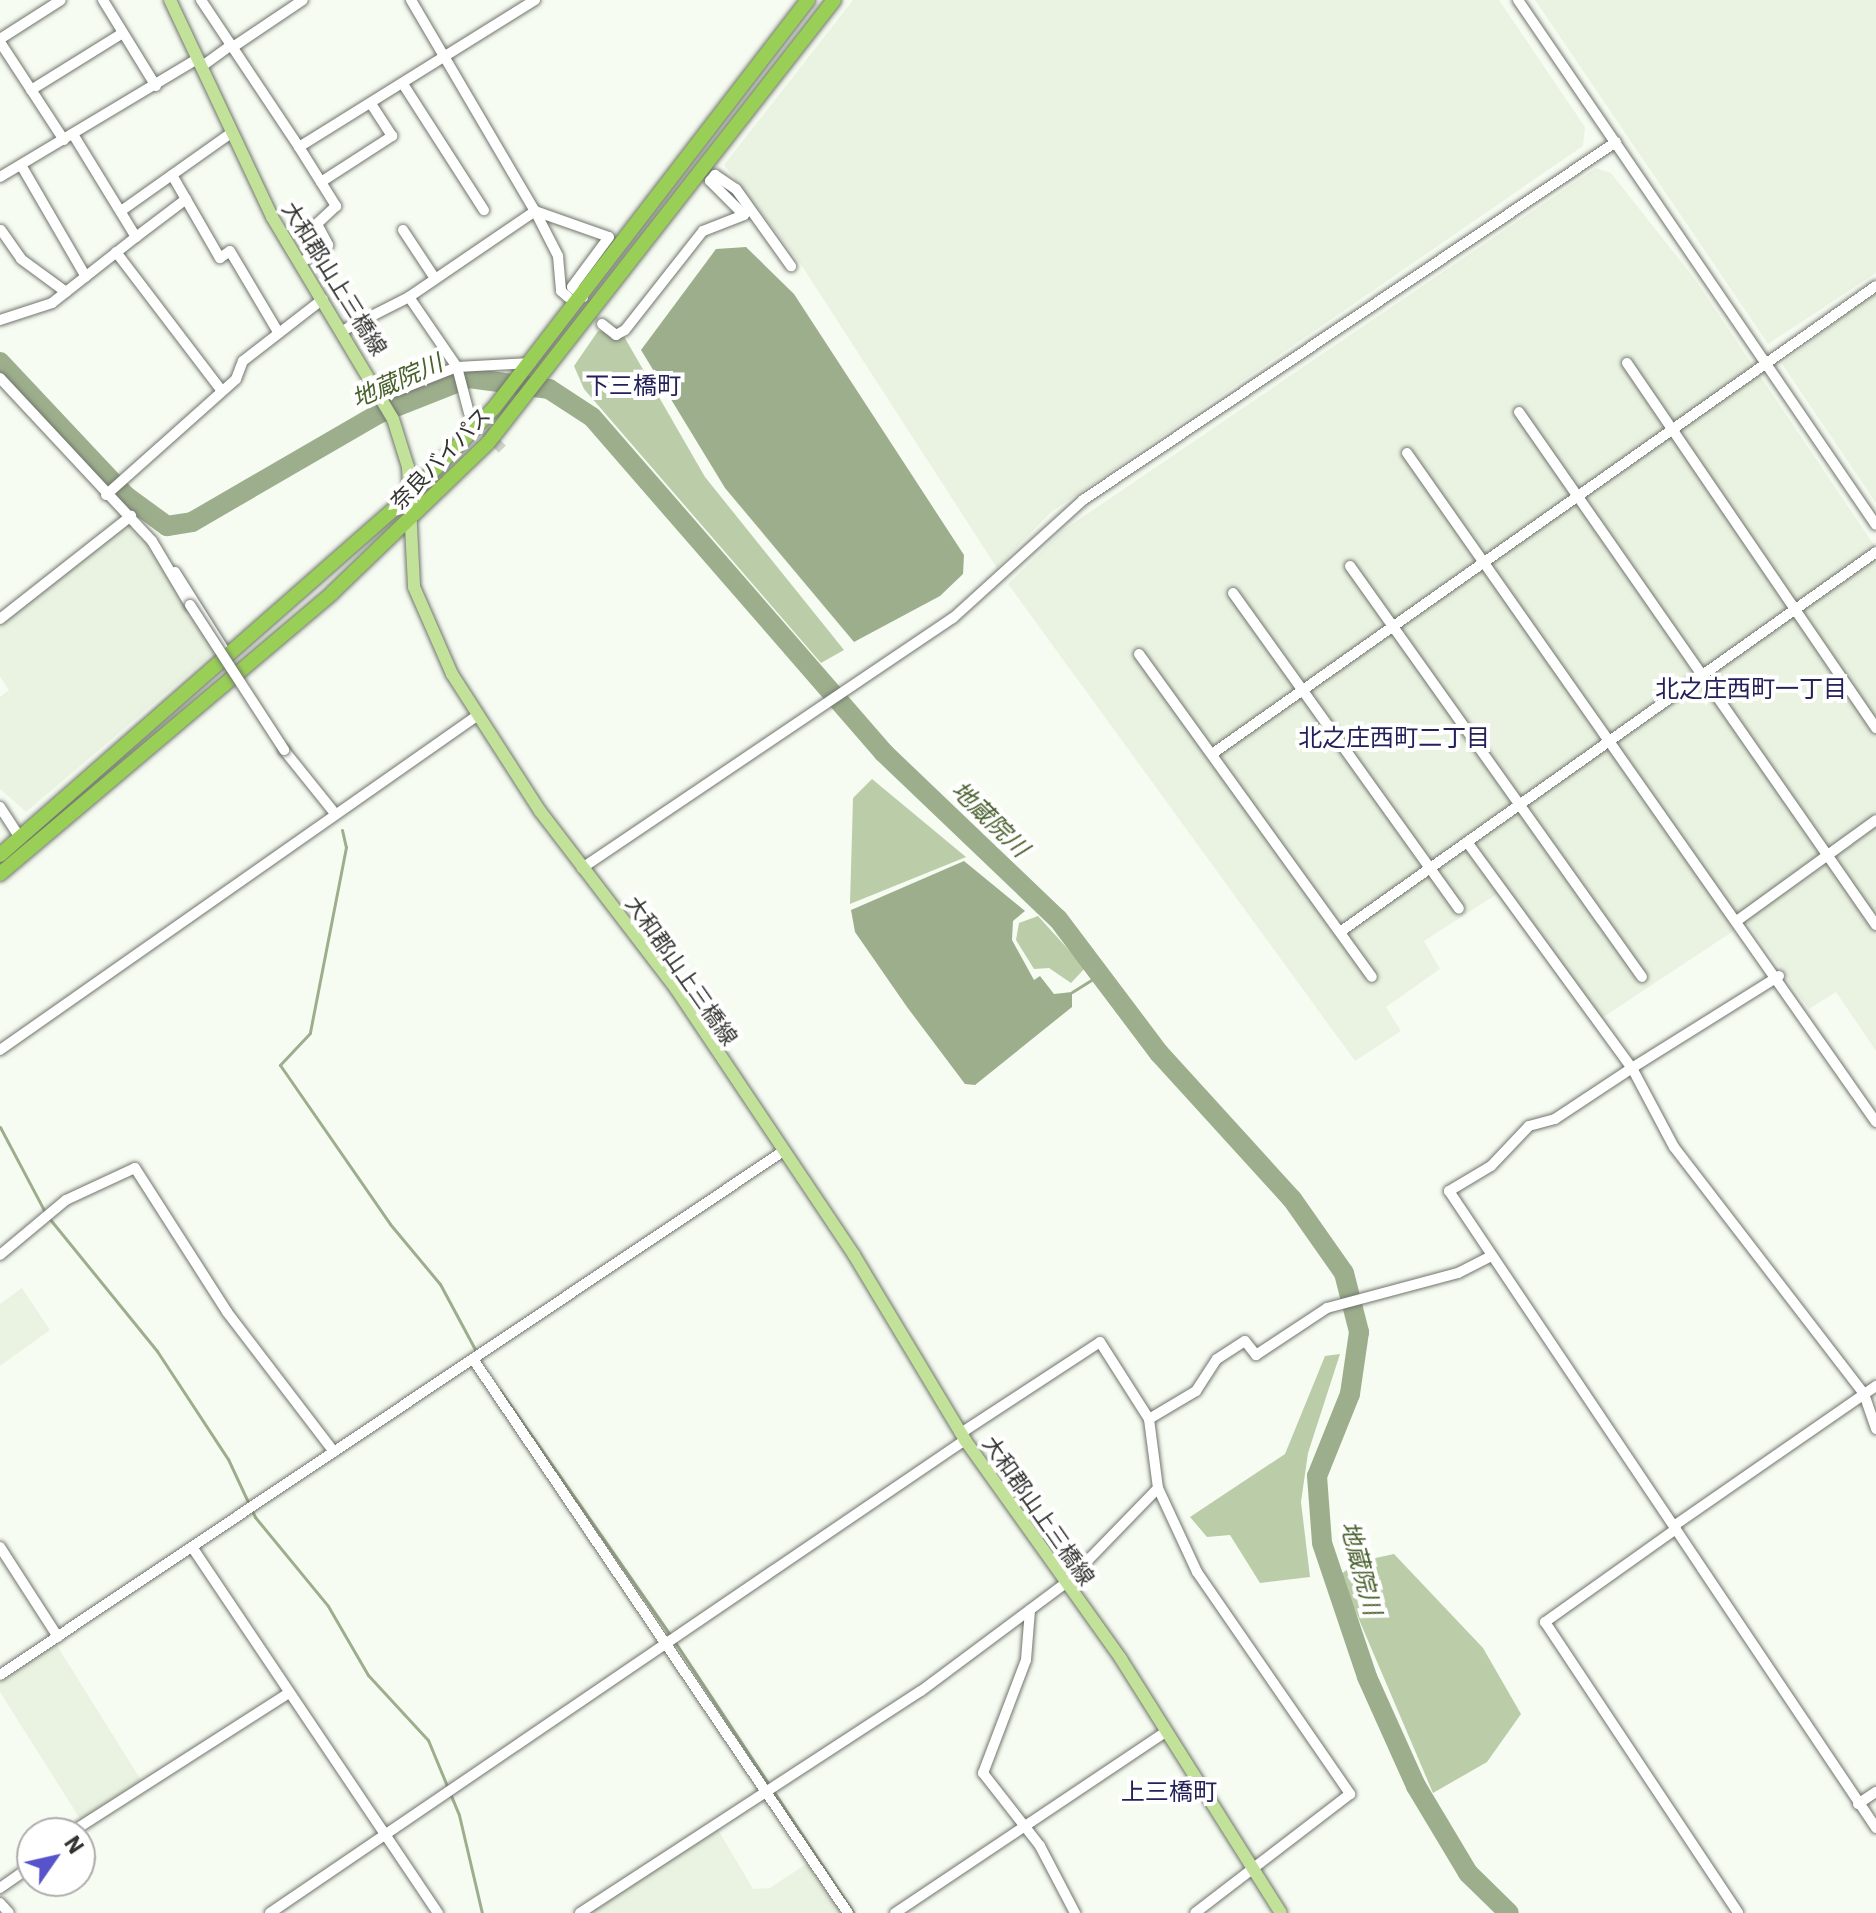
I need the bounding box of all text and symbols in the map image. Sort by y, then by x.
street label: 大和郡山上三橋線 [277,196,393,360]
water label: 地蔵院川 [347,348,447,414]
district label: 下三橋町 [585,372,681,400]
street label: 奈良バイパス [385,401,495,515]
district label: 北之庄西町一丁目 [1655,675,1847,703]
district label: 北之庄西町二丁目 [1298,724,1490,752]
water label: 地蔵院川 [945,775,1035,863]
street label: 大和郡山上三橋線 [621,890,743,1050]
street label: 大和郡山上三橋線 [978,1430,1100,1590]
water label: 地蔵院川 [1335,1518,1387,1618]
district label: 上三橋町 [1121,1778,1217,1806]
north arrow [16,1817,96,1897]
text: N [58,1830,91,1859]

